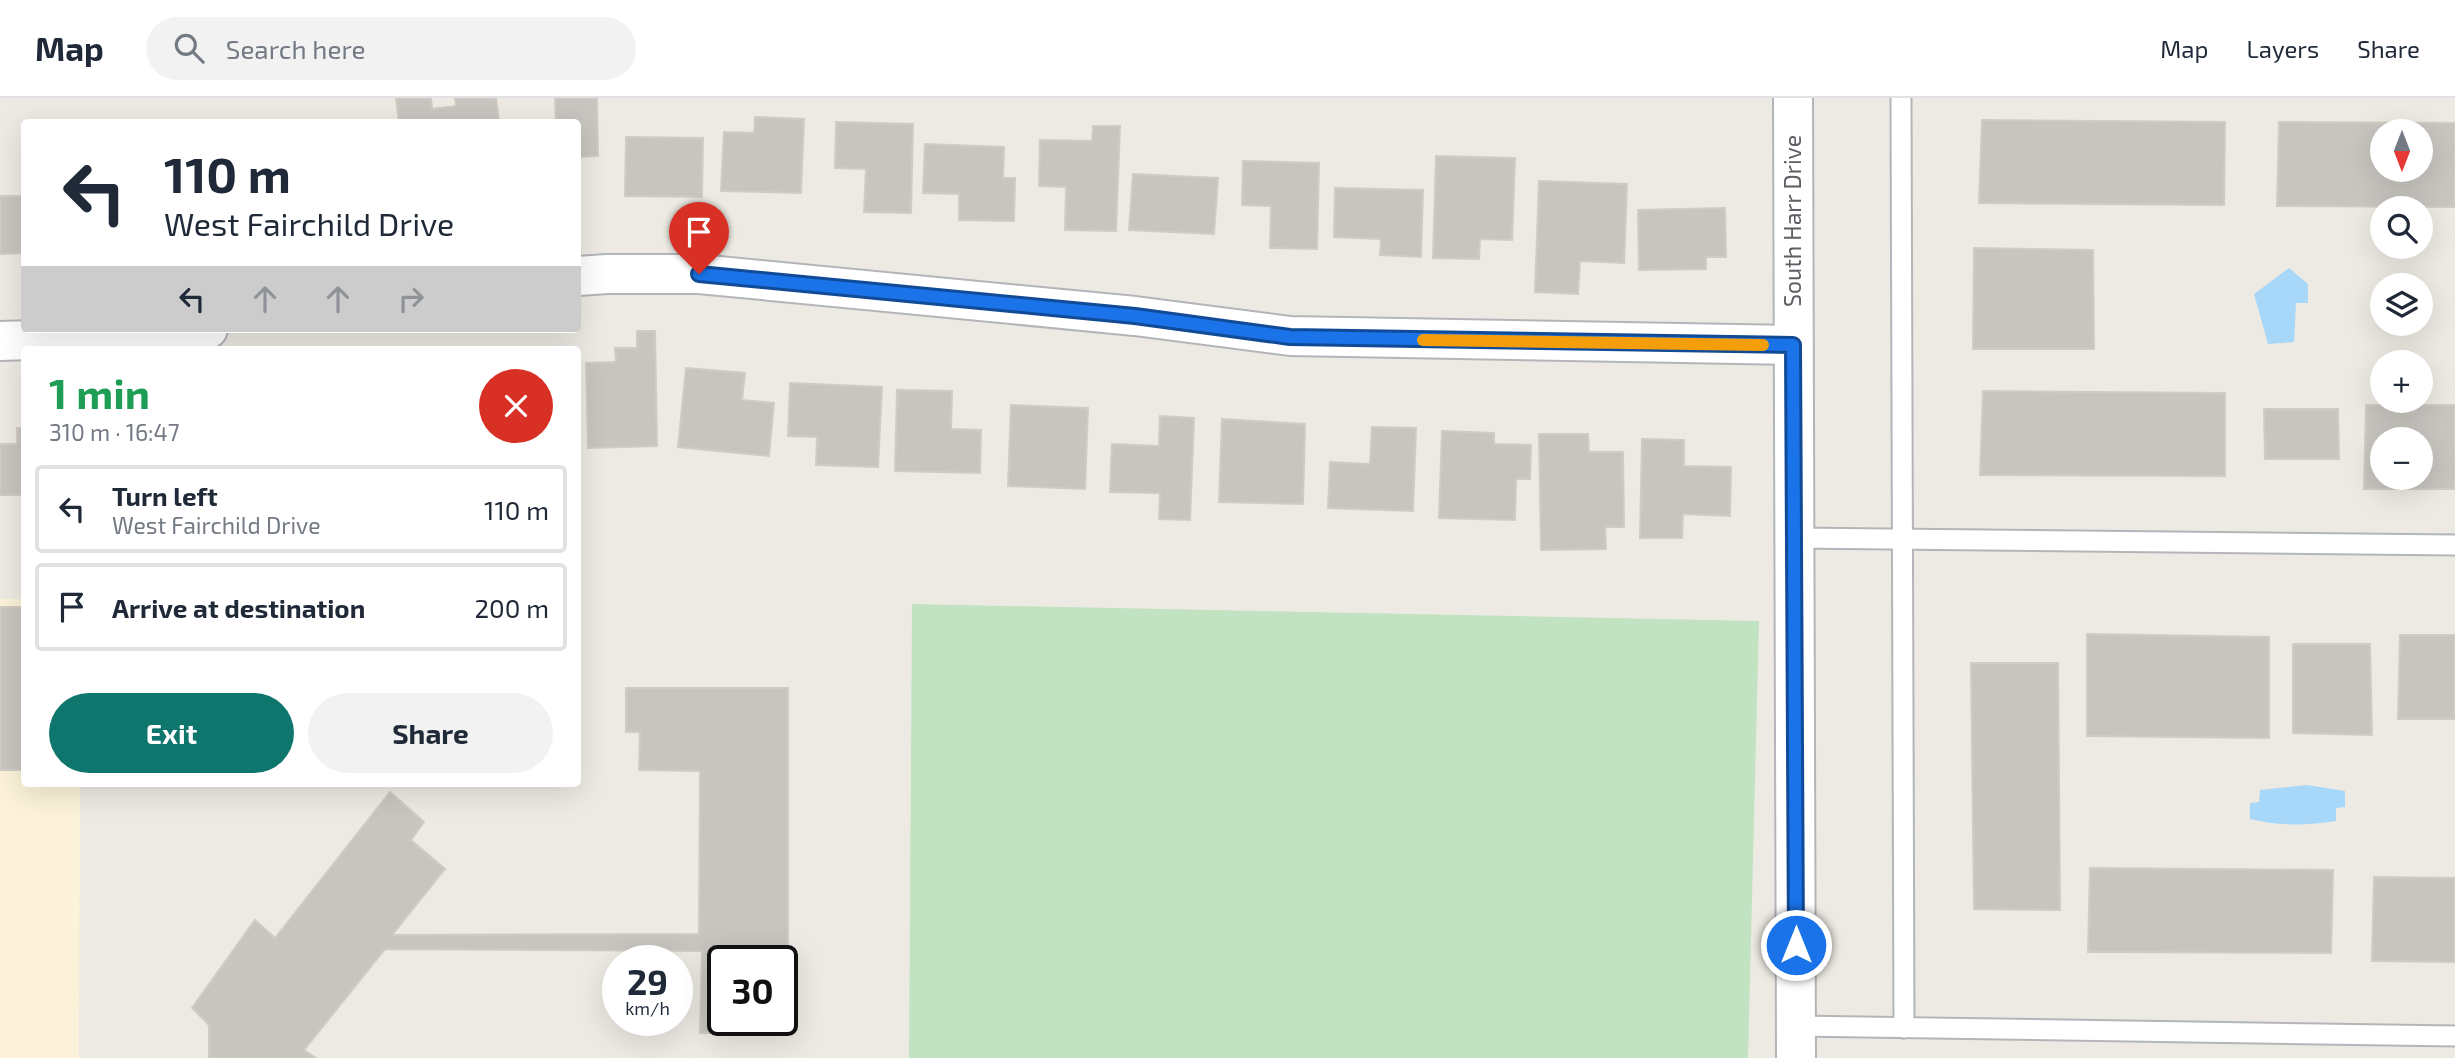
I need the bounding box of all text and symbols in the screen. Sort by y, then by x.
search box [146,17,636,80]
text: Map [35,28,104,68]
icon: search [170,29,208,67]
text: Search here [226,33,365,64]
text: Map [2160,34,2208,63]
text: Layers [2246,34,2319,63]
text: Share [2357,34,2420,63]
north arrow [2370,119,2432,182]
map controls [2370,119,2433,490]
street label: South Harr Drive [1778,135,1806,307]
text: 110 m [164,144,291,203]
icon: left [49,147,140,238]
button: search [2370,196,2433,259]
pin [669,202,729,274]
text: West Fairchild Drive [164,204,454,242]
icon: arrive [680,213,718,251]
button: layers [2370,273,2433,336]
icon: left [173,280,211,318]
icon: ahead [246,280,284,318]
icon: ahead [319,280,357,318]
icon: right [392,280,430,318]
button: + [2370,350,2433,413]
text: 1 min [49,367,150,417]
button: close [479,369,553,443]
text: 310 m · 16:47 [49,418,179,446]
button: − [2370,427,2433,490]
text: Turn left [112,480,218,511]
icon: left [53,490,91,528]
text: 110 m [484,494,549,525]
text: West Fairchild Drive [112,511,321,539]
icon: arrive [53,588,91,626]
text: Arrive at destination [112,592,365,623]
text: 200 m [474,592,549,623]
button: Exit [49,693,294,773]
button: Share [308,693,553,773]
position arrow [1759,908,1833,982]
speed limit sign: 30 [707,945,798,1036]
text: 29 [627,960,668,1002]
text: km/h [625,997,670,1019]

